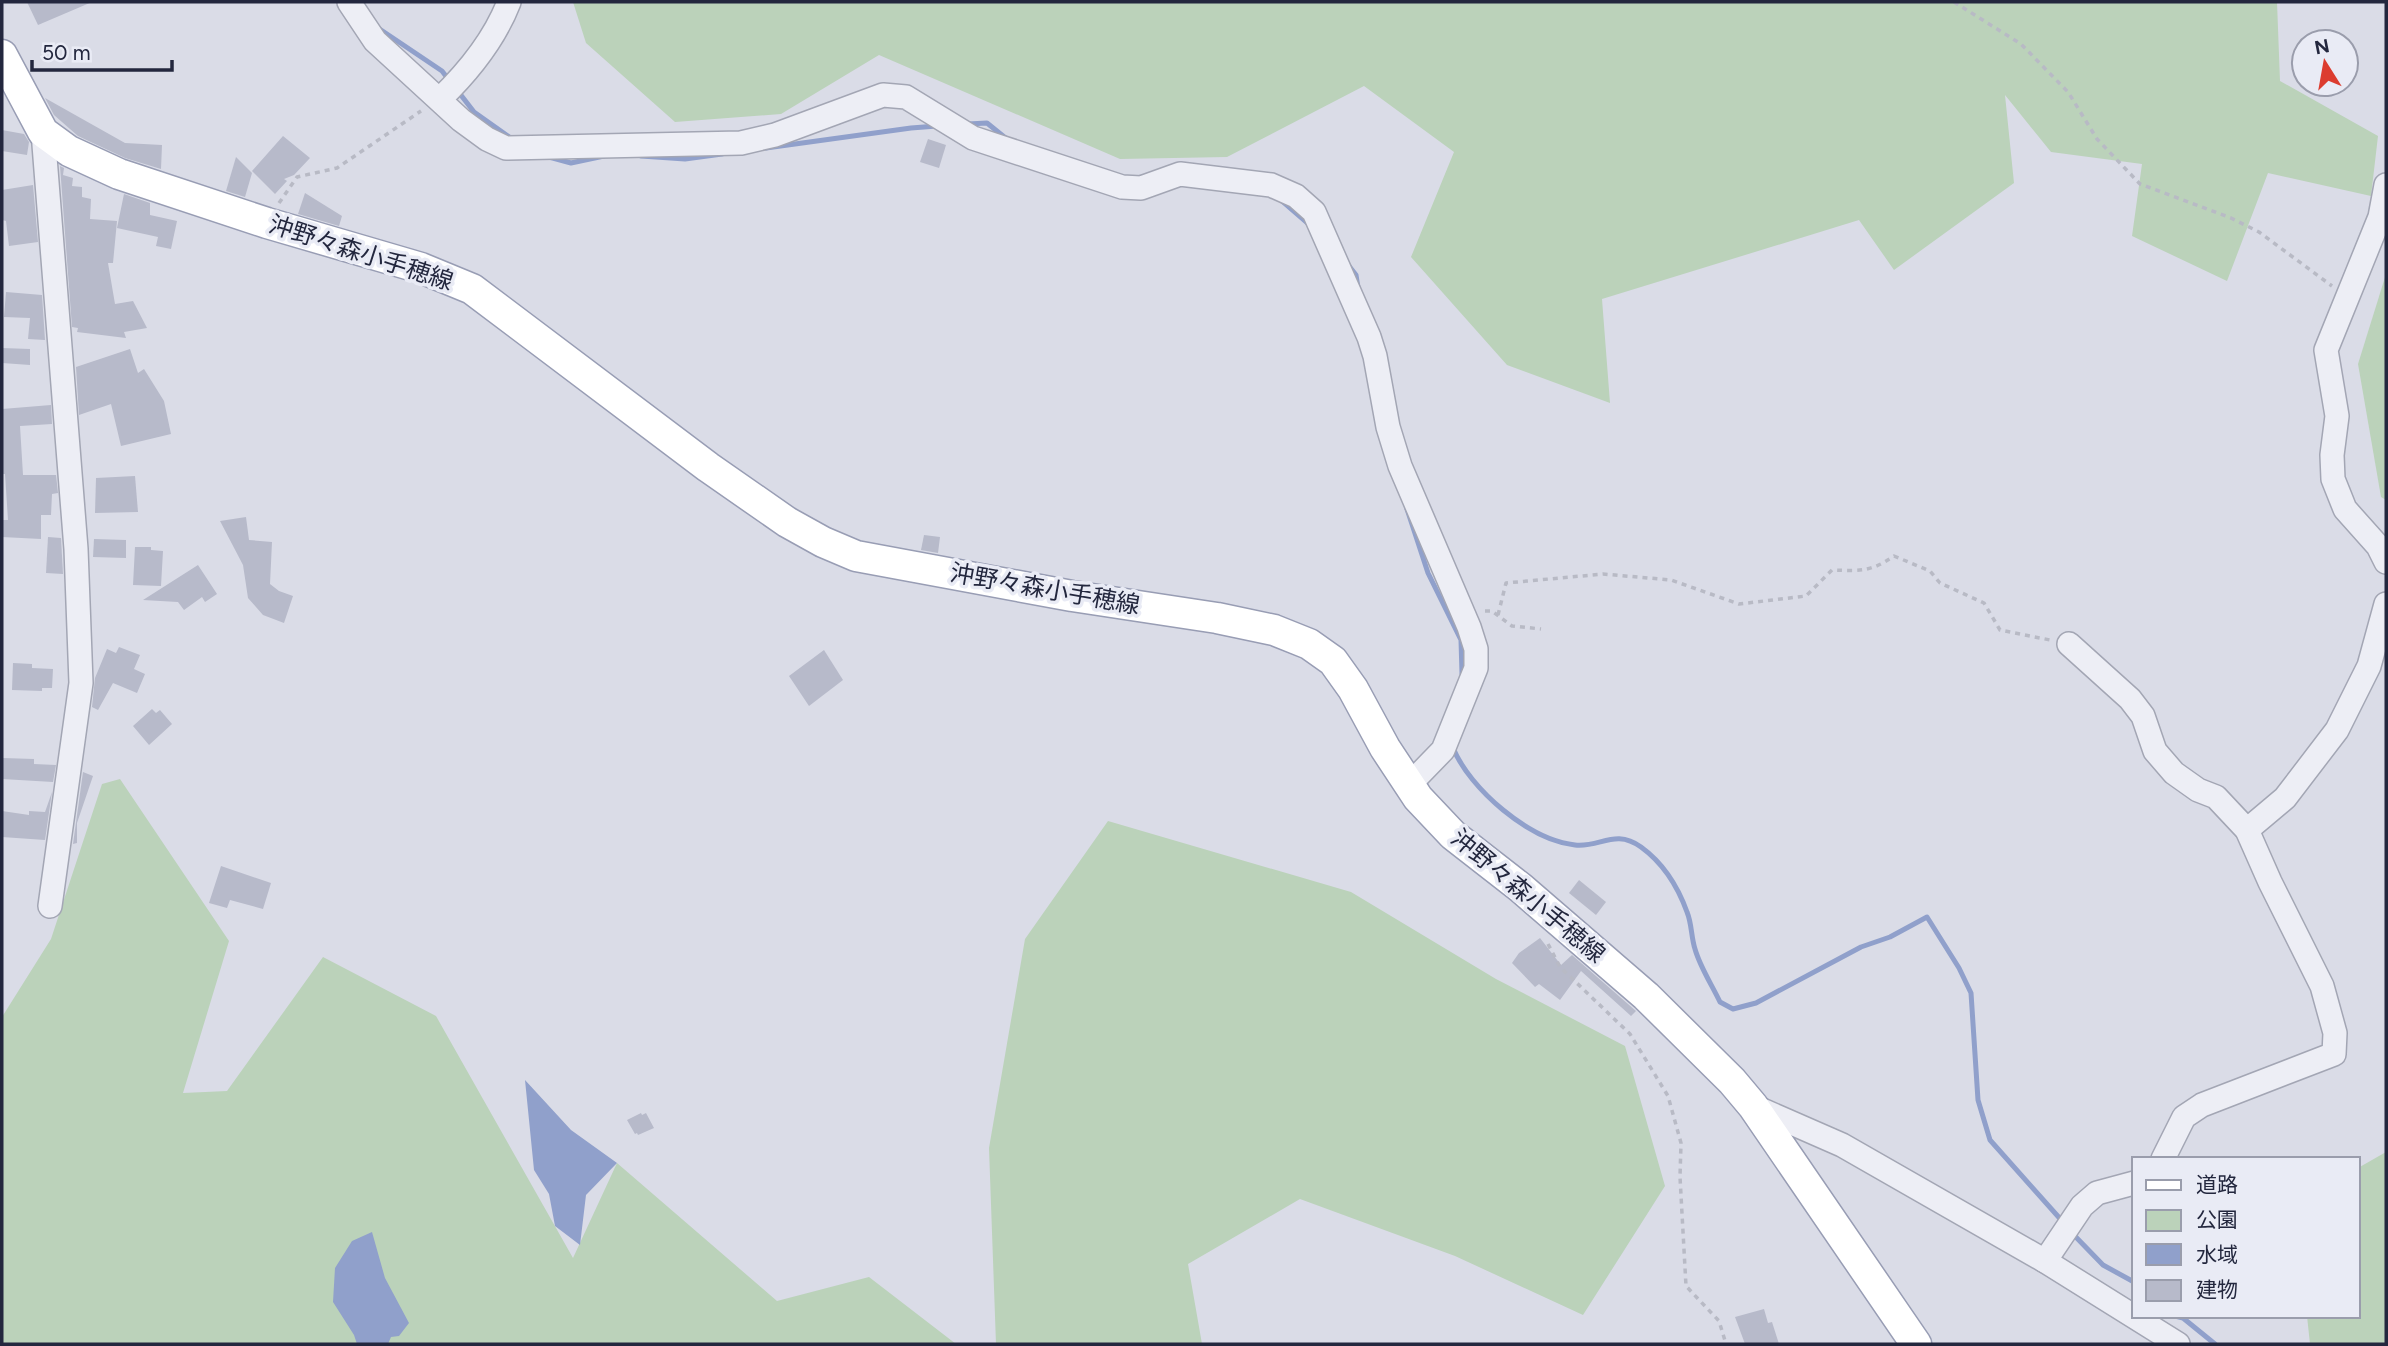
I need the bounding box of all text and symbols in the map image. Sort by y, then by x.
scale bar [32,28,172,72]
north arrow [2290,28,2360,98]
text: N [2312,34,2331,59]
text: 50 m [42,40,91,65]
street label: 沖野々森小手穂線 [265,209,457,296]
street label: 沖野々森小手穂線 [948,558,1142,619]
street label: 沖野々森小手穂線 [1445,823,1611,968]
legend [2132,1157,2360,1318]
text: 道路 [2196,1172,2238,1197]
text: 公園 [2196,1207,2238,1232]
text: 水域 [2196,1242,2238,1267]
text: 建物 [2196,1277,2238,1302]

